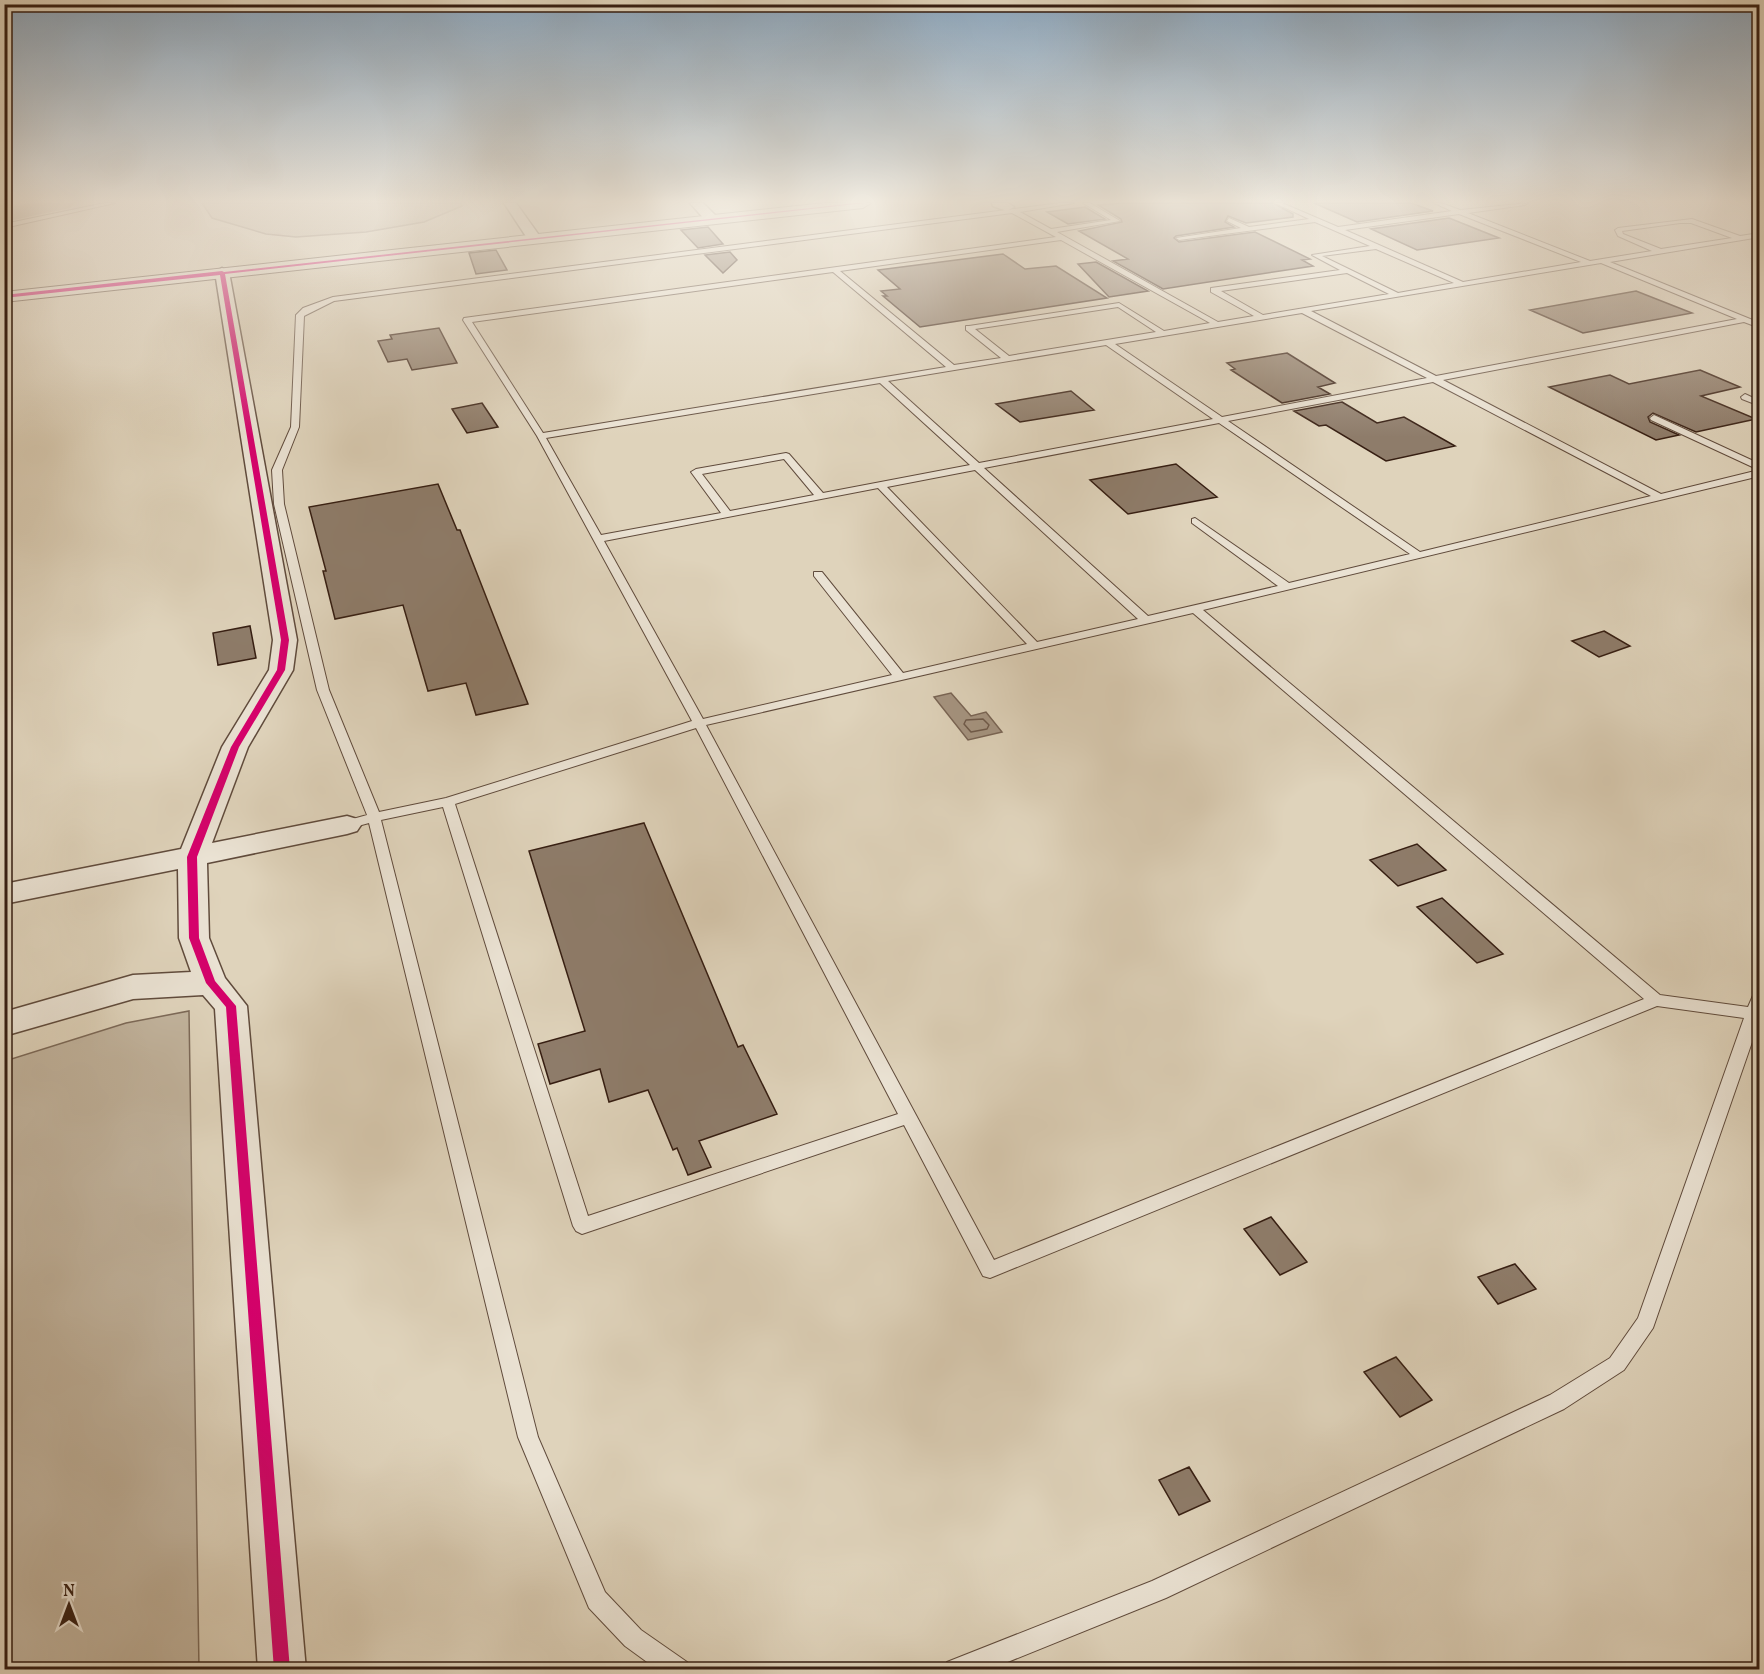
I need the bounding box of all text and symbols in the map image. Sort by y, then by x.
north arrow [39,1575,99,1635]
text: N [63,1581,75,1603]

